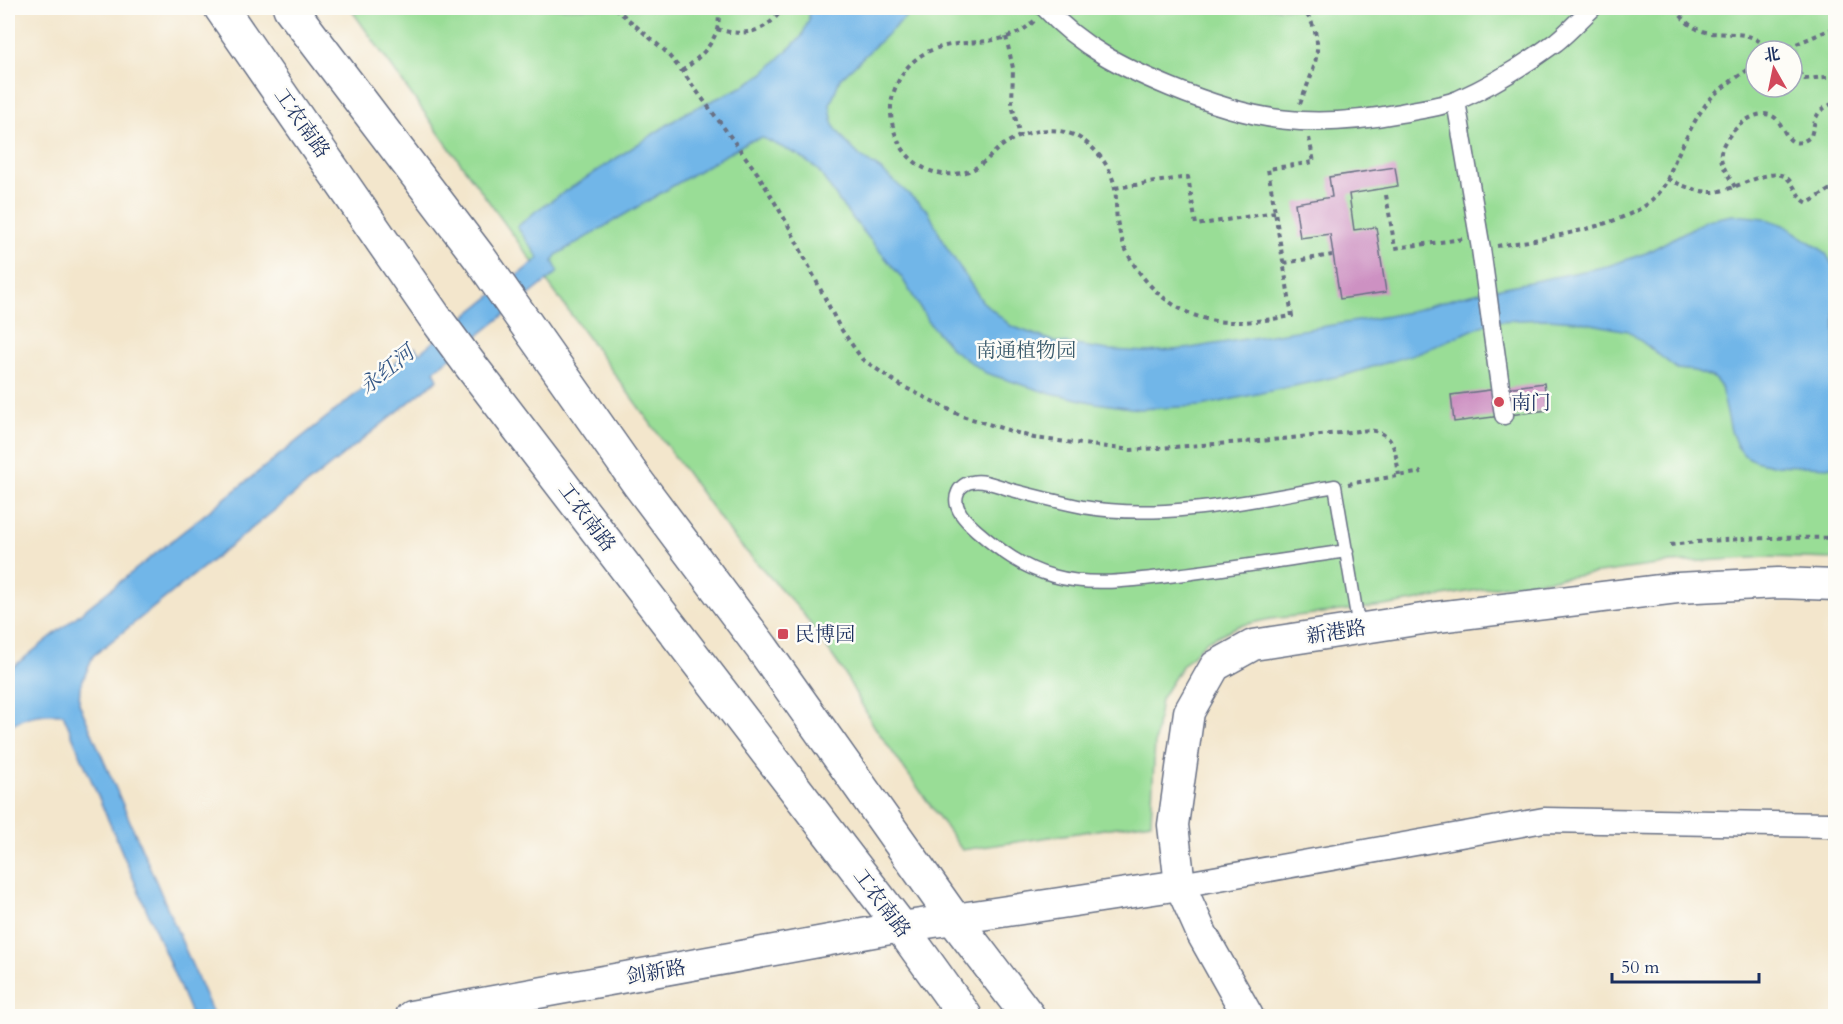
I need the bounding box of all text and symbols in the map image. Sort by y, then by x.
north arrow [1744,39,1804,99]
text: 北 [1762,43,1781,67]
street label: 工农南路 [268,82,336,164]
water label: 永红河 [353,336,424,401]
park label: 南通植物园 [976,337,1076,364]
place label: 南门 [1511,389,1551,416]
marker: 南门 [1492,395,1506,409]
street label: 工农南路 [552,477,622,557]
street label: 新港路 [1304,614,1368,650]
place label: 民博园 [795,621,855,648]
marker: 民博园 [776,627,790,641]
street label: 工农南路 [847,863,917,943]
scale bar [1612,946,1759,984]
street label: 剑新路 [624,953,688,991]
text: 50 m [1621,955,1660,980]

